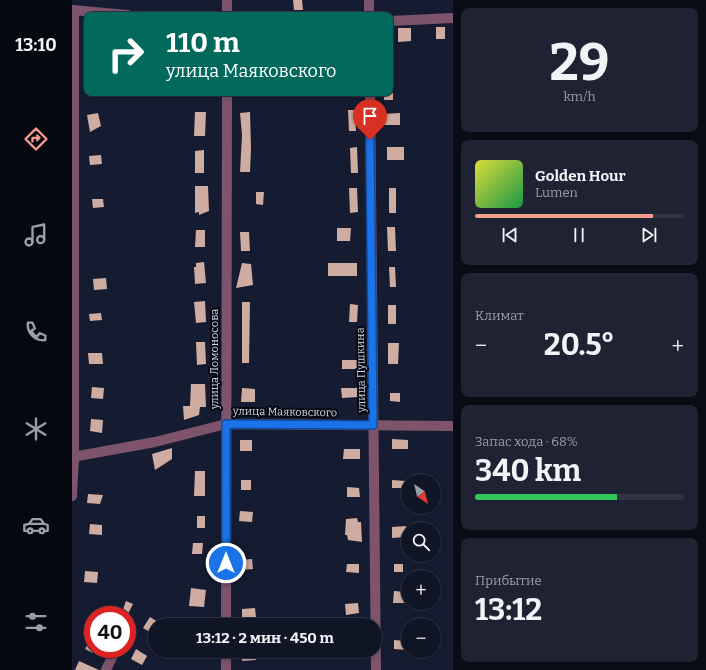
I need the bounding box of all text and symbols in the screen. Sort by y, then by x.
text: 110 m [166,26,240,59]
icon: right [100,28,152,80]
text: 29 [549,31,610,94]
text: 13:10 [15,34,57,56]
text: улица Маяковского [166,60,336,82]
text: km/h [563,89,596,104]
pin [353,99,387,140]
icon: arrive [359,105,381,127]
icon: directions [22,125,50,153]
text: Golden Hour [535,167,626,185]
text: Lumen [535,185,578,200]
icon: music [22,221,50,249]
icon: previous [499,224,521,246]
icon: pause [568,224,590,246]
icon: next [638,224,660,246]
text: Климат [475,308,524,323]
street label: улица Ломоносова [208,309,221,410]
icon: phone [22,318,50,346]
street label: улица Пушкина [354,327,368,414]
text: 20.5° [544,327,615,363]
text: − [475,332,487,359]
text: + [671,332,684,359]
street label: улица Маяковского [232,405,337,419]
icon: climate [22,415,50,443]
text: Запас хода · 68% [475,434,578,449]
text: 340 km [475,453,581,489]
north arrow [401,474,441,514]
map controls [401,474,441,658]
icon: car [22,511,50,539]
button: search [401,522,441,562]
position arrow [205,542,247,584]
button: + [401,570,441,610]
text: Прибытие [475,573,542,588]
text: 13:12 [475,592,542,628]
speed limit sign: 40 [84,606,136,658]
icon: filters [22,608,50,636]
button: − [401,618,441,658]
text: 13:12 · 2 мин · 450 m [196,629,334,647]

